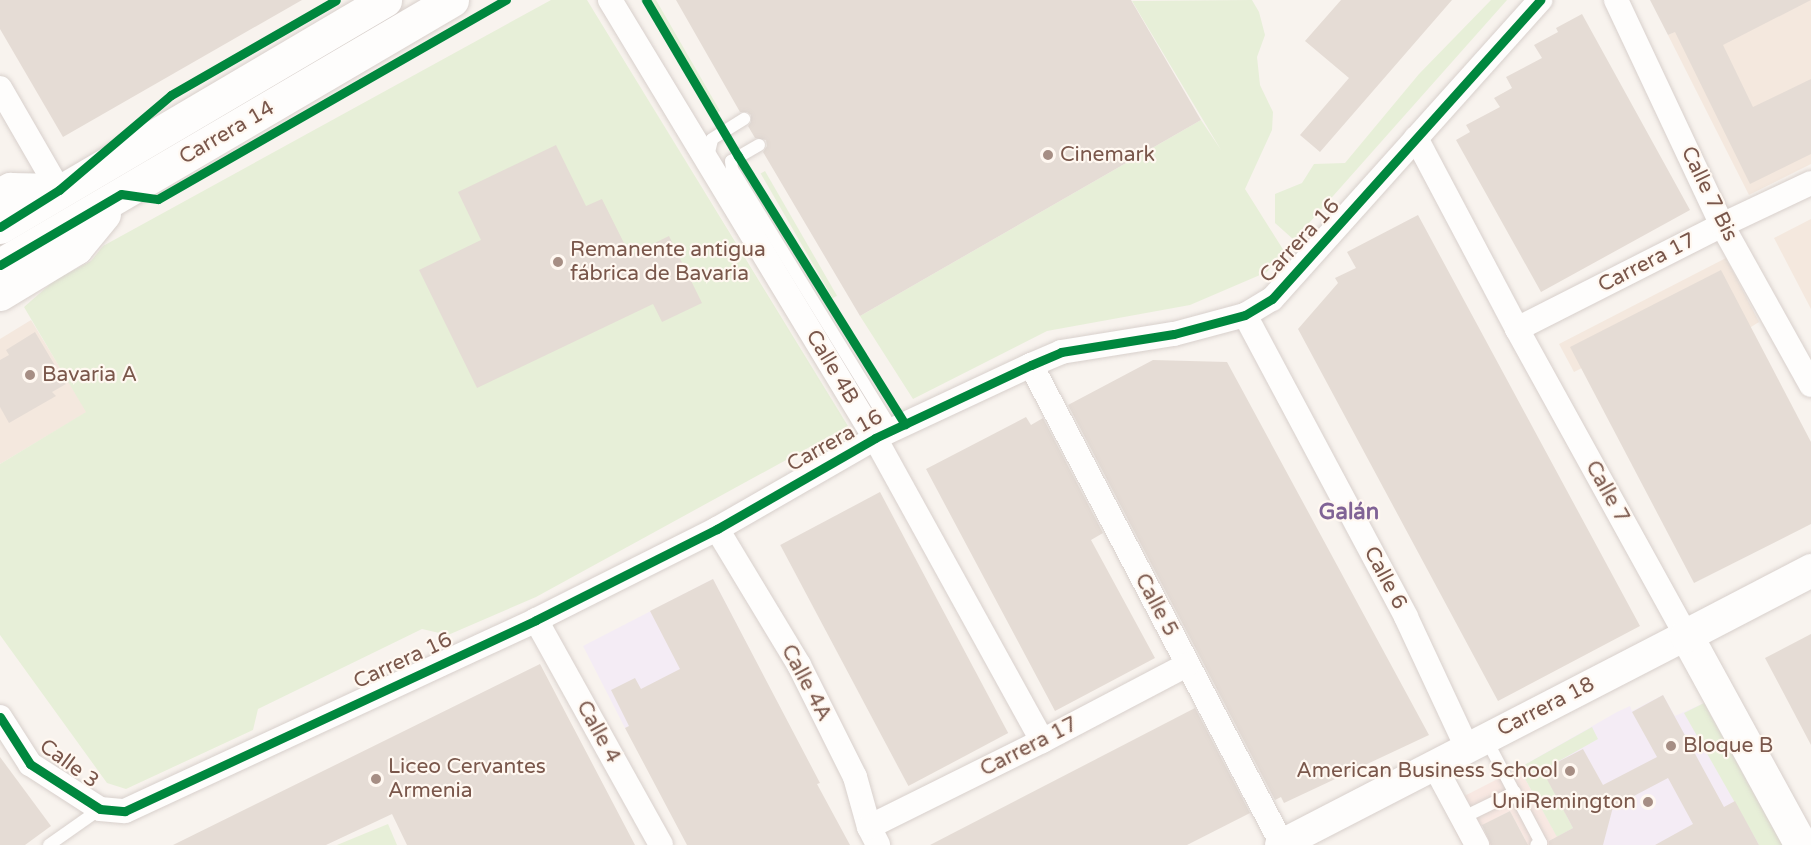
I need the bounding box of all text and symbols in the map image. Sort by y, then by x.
street label: Carrera 14 [175,96,279,170]
place label: Cinemark [1060,142,1155,168]
street label: Calle 7 Bis [1675,142,1743,246]
marker: Cinemark [1041,148,1055,162]
street label: Carrera 16 [1255,194,1345,288]
street label: Carrera 17 [1594,228,1700,298]
place label: Remanente antigua fábrica de Bavaria [570,237,766,287]
marker: Remanente antigua fábrica de Bavaria [551,255,565,269]
street label: Calle 4B [800,325,864,409]
place label: Bavaria A [42,362,137,388]
marker: Bavaria A [23,368,37,382]
street label: Carrera 16 [783,404,887,478]
street label: Calle 7 [1580,456,1634,528]
district label: Galán [1319,500,1379,526]
street label: Calle 6 [1358,542,1412,614]
street label: Calle 5 [1129,569,1183,641]
street label: Carrera 16 [350,627,456,695]
street label: Calle 4A [775,640,837,726]
street label: Carrera 18 [1493,672,1599,742]
street label: Calle 4 [571,696,625,768]
street label: Carrera 17 [976,712,1082,782]
place label: Bloque B [1683,733,1773,759]
street label: Calle 3 [34,734,104,794]
marker: Bloque B [1664,739,1678,753]
place label: Liceo Cervantes Armenia [388,754,546,804]
place label: American Business School [1296,758,1558,784]
marker: American Business School [1563,764,1577,778]
marker: Liceo Cervantes Armenia [369,772,383,786]
place label: UniRemington [1492,789,1636,815]
marker: UniRemington [1641,795,1655,809]

